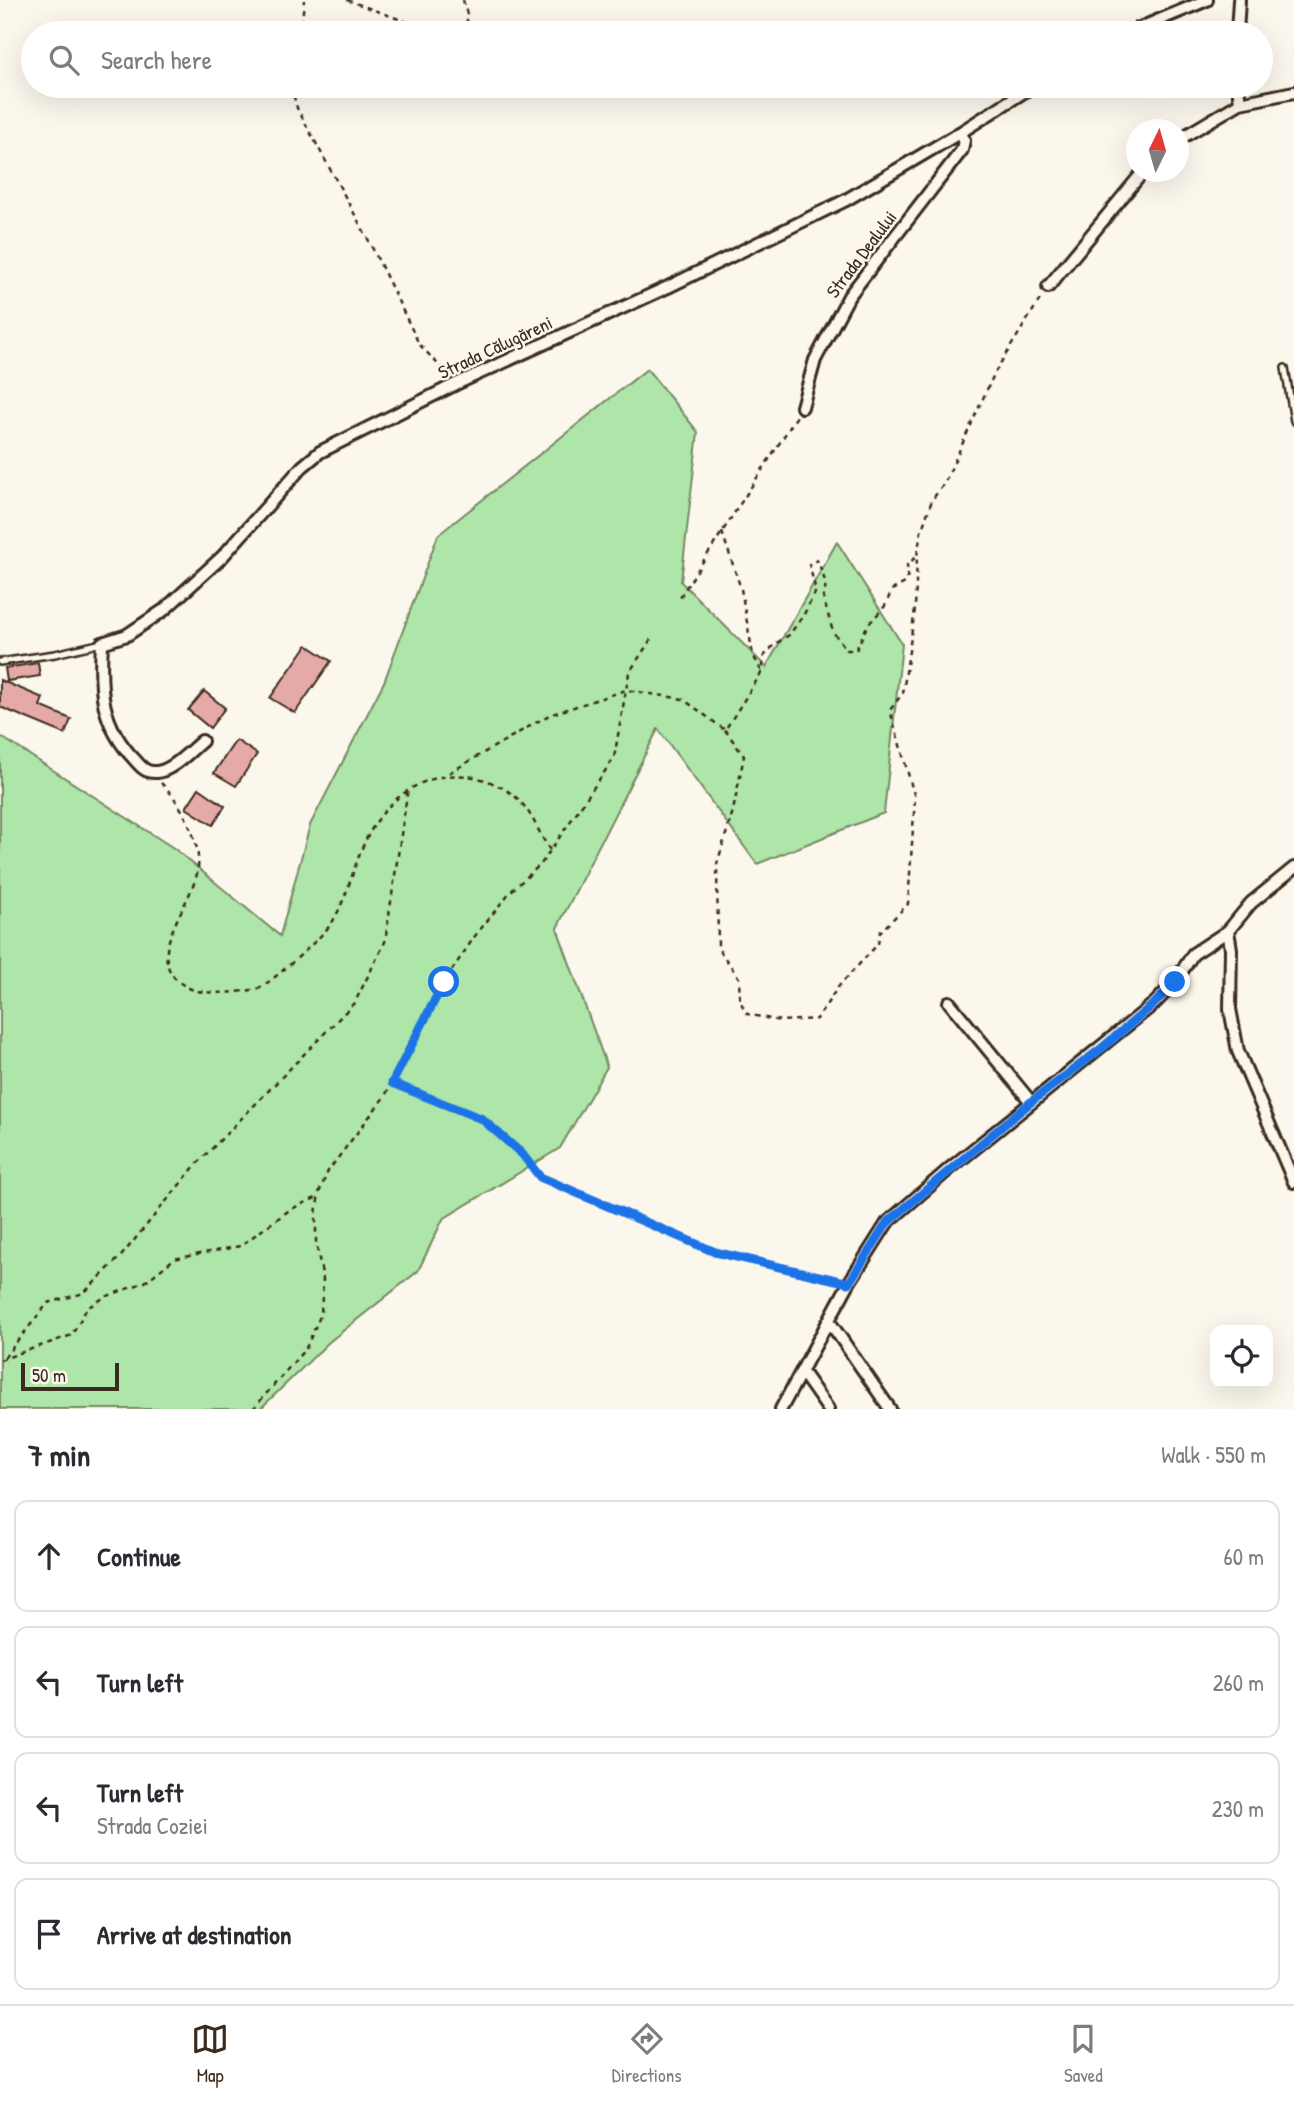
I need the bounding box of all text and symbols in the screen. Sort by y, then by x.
search box [21,21,1273,98]
icon: search [45,41,83,79]
text: Search here [101,42,212,77]
north arrow [1126,119,1189,182]
street label: Strada Dealului [820,205,902,303]
street label: Strada Călugăreni [434,309,556,385]
route start [428,966,459,997]
route end [1159,966,1190,997]
map controls [1210,1325,1273,1388]
button: locate [1210,1325,1273,1388]
scale bar [21,1360,119,1392]
text: 50 m [32,1362,66,1388]
text: 7 min [28,1435,90,1475]
text: Walk · 550 m [1161,1439,1266,1470]
icon: ahead [30,1537,68,1575]
text: Continue [97,1539,181,1574]
text: 60 m [1224,1541,1264,1572]
icon: left [30,1663,68,1701]
text: Turn left [97,1665,183,1700]
text: 260 m [1213,1667,1264,1698]
text: Turn left [97,1775,183,1810]
icon: left [30,1789,68,1827]
text: 230 m [1212,1793,1264,1824]
text: Strada Coziei [97,1810,208,1841]
icon: arrive [30,1915,68,1953]
text: Arrive at destination [97,1917,292,1952]
tab: Map [191,2020,229,2088]
tab: Directions [612,2020,682,2088]
tab: Saved [1064,2020,1103,2088]

